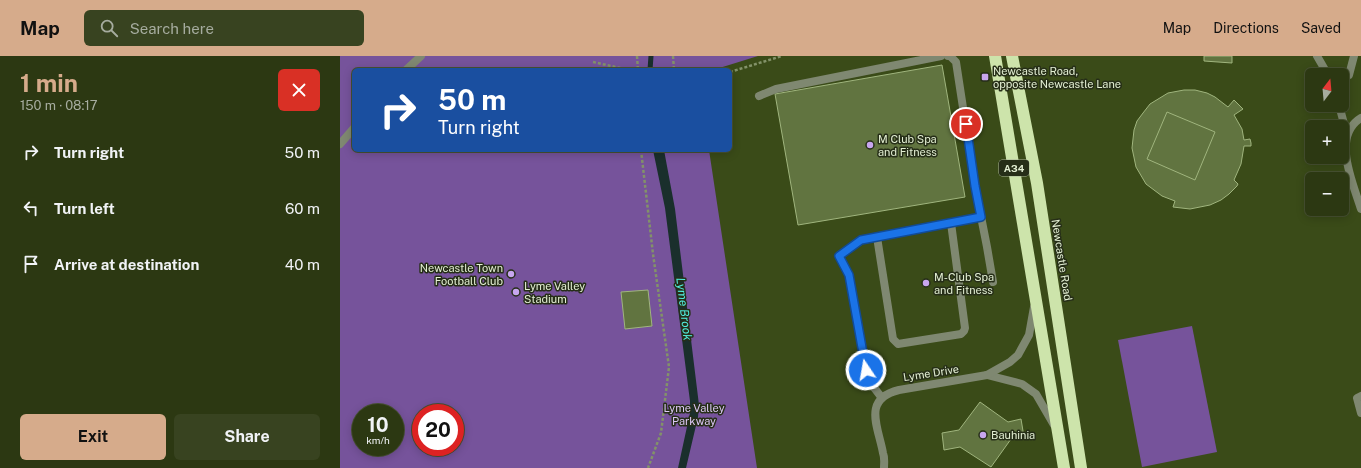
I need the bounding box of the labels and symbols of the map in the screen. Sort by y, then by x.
place label: Newcastle Road, opposite Newcastle Lane [993,65,1121,90]
north arrow [1305,68,1349,112]
marker: Newcastle Road, opposite Newcastle Lane [980,72,990,82]
pin [949,107,983,141]
place label: M Club Spa and Fitness [878,133,937,158]
marker: M Club Spa and Fitness [865,140,875,150]
road number: A34 [999,160,1029,176]
street label: Newcastle Road [1050,218,1074,302]
place label: Newcastle Town Football Club [420,262,503,287]
marker: Newcastle Town Football Club [506,269,516,279]
place label: M-Club Spa and Fitness [934,271,994,296]
water label: Lyme Brook [673,277,695,342]
marker: M-Club Spa and Fitness [921,278,931,288]
place label: Lyme Valley Stadium [524,280,585,305]
marker: Lyme Valley Stadium [511,287,521,297]
position arrow [845,349,887,391]
street label: Lyme Drive [902,363,960,383]
park label: Lyme Valley Parkway [663,402,725,427]
speed limit sign: 20 [412,404,464,456]
place label: Bauhinia [991,429,1035,441]
marker: Bauhinia [978,430,988,440]

